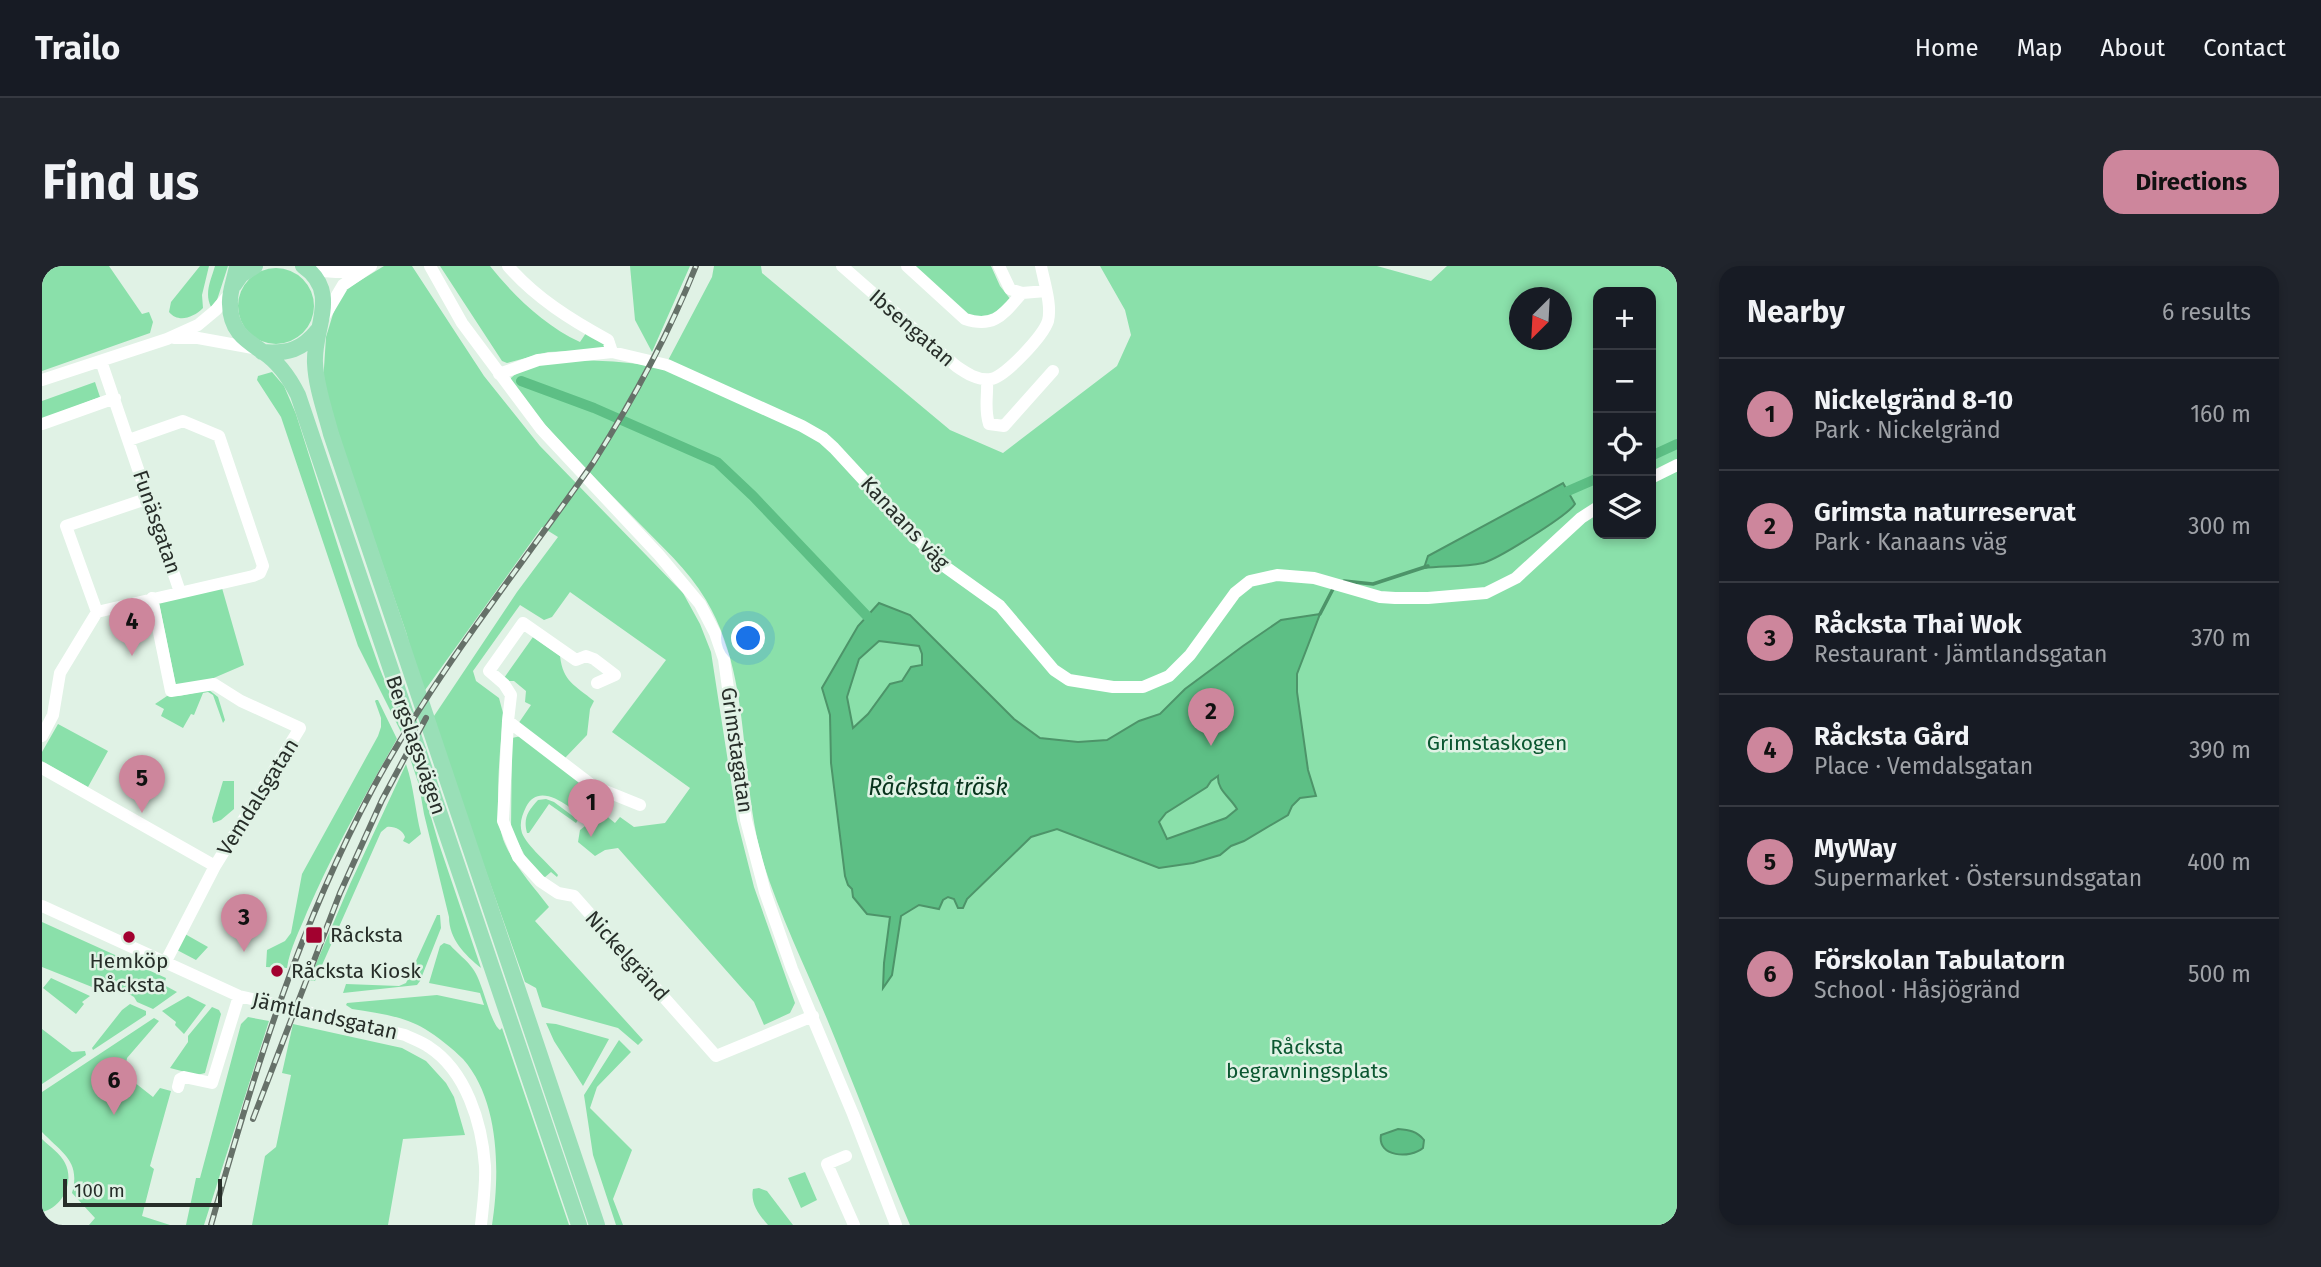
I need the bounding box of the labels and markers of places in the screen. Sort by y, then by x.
pin: 4 [109,598,155,656]
pin: 2 [1188,688,1234,746]
pin: 5 [119,755,165,813]
pin: 1 [568,779,614,837]
pin: 3 [221,894,267,952]
place label: Råcksta [330,922,403,948]
marker: Råcksta [304,925,324,945]
marker: Hemköp Råcksta [121,929,137,945]
place label: Hemköp Råcksta [89,948,169,998]
place label: Råcksta Kiosk [291,958,421,984]
marker: Råcksta Kiosk [269,963,285,979]
pin: 6 [91,1057,137,1115]

